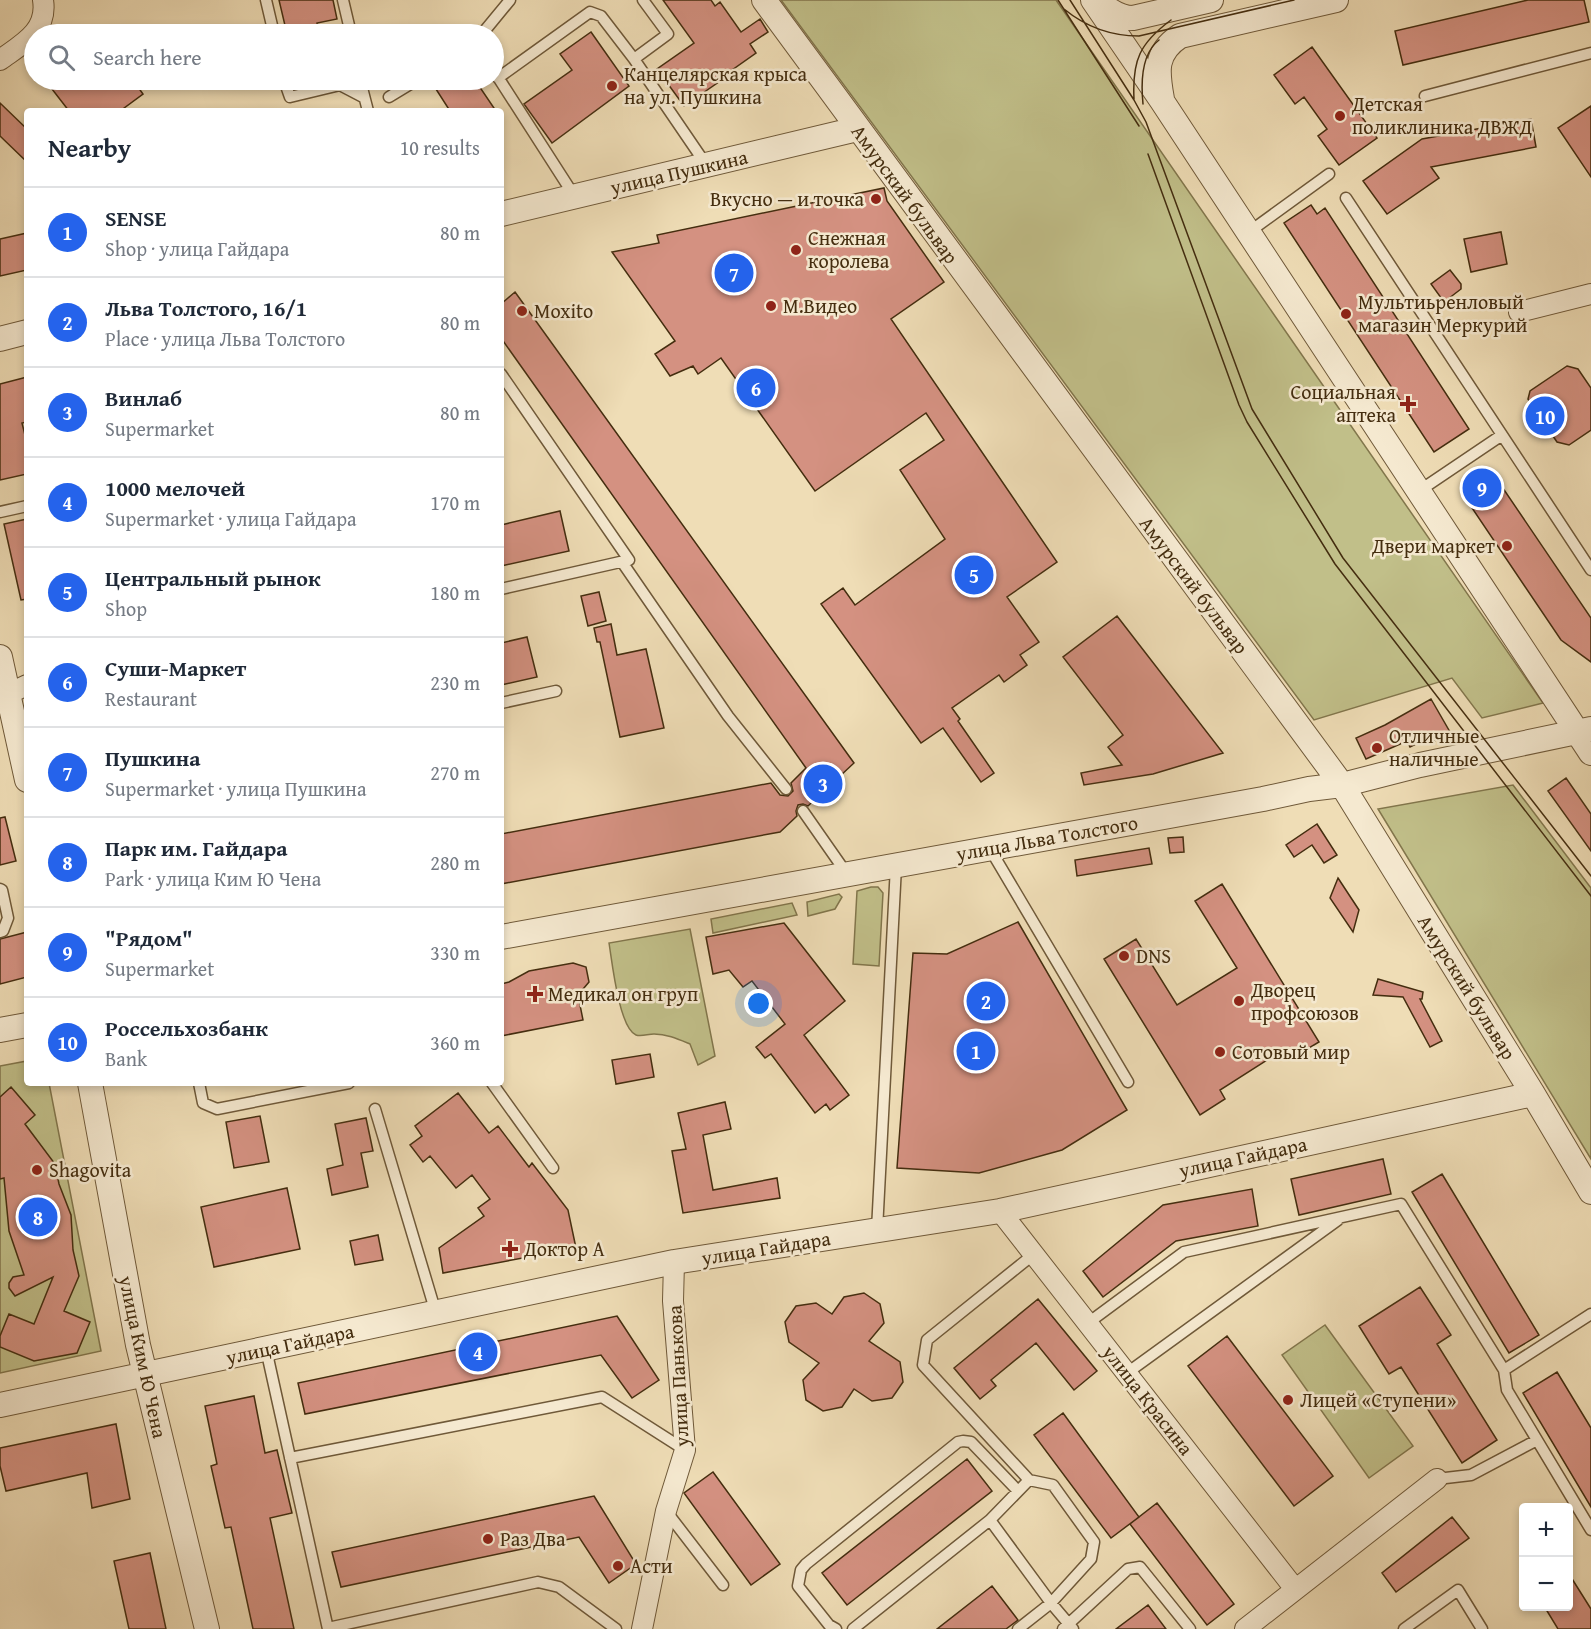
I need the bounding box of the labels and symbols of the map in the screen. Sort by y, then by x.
place label: Канцелярская крыса на ул. Пушкина [624,59,808,111]
marker: Канцелярская крыса на ул. Пушкина [605,79,619,93]
place label: Детская поликлиника ДВЖД [1351,89,1533,141]
marker: Детская поликлиника ДВЖД [1333,109,1347,123]
street label: Амурский бульвар [845,118,966,269]
street label: улица Пушкина [606,142,751,202]
place label: Вкусно — и точка [710,184,864,213]
marker: Вкусно — и точка [869,192,883,206]
place label: Снежная королева [808,223,890,275]
marker: Снежная королева [789,243,803,257]
pin: 7 [714,250,754,296]
place label: Мультиьренловый магазин Меркурий [1358,287,1528,339]
place label: М.Видео [783,291,857,320]
place label: Moxito [534,296,593,325]
marker: М.Видео [764,299,778,313]
marker: Moxito [515,304,529,318]
marker: Мультиьренловый магазин Меркурий [1339,307,1353,321]
pin: 6 [736,366,776,410]
place label: Социальная аптека [1290,377,1396,429]
pin: 10 [1526,394,1564,438]
marker: Социальная аптека [1401,397,1415,411]
pin: 9 [1462,466,1502,510]
street label: Амурский бульвар [1133,510,1256,660]
place label: Двери маркет [1371,531,1495,560]
marker: Двери маркет [1500,539,1514,553]
pin: 5 [954,552,994,598]
place label: Отличные наличные [1389,721,1479,773]
marker: Отличные наличные [1370,741,1384,755]
pin: 3 [804,762,842,806]
street label: улица Льва Толстого [953,807,1140,868]
street label: Амурский бульвар [1411,909,1524,1065]
place label: DNS [1136,941,1171,970]
marker: DNS [1117,949,1131,963]
place label: Дворец профсоюзов [1250,975,1359,1027]
pin: 2 [966,978,1006,1024]
place label: Медикал он груп [548,979,698,1008]
marker: Медикал он груп [526,985,544,1003]
your location [744,989,773,1018]
marker: Дворец профсоюзов [1232,994,1246,1008]
pin: 1 [956,1028,996,1074]
place label: Сотовый мир [1232,1037,1350,1066]
marker: Сотовый мир [1213,1045,1227,1059]
street label: улица Гайдара [1175,1129,1310,1184]
place label: Shagovita [49,1155,132,1184]
marker: Shagovita [30,1163,44,1177]
pin: 8 [18,1194,57,1240]
street label: улица Гайдара [698,1223,833,1272]
place label: Доктор А [523,1234,605,1263]
marker: Доктор А [501,1240,519,1258]
street label: улица Ким Ю Чена [112,1272,175,1441]
street label: улица Панькова [659,1304,696,1449]
street label: улица Гайдара [222,1316,357,1371]
pin: 4 [458,1330,498,1374]
street label: улица Красина [1095,1338,1201,1461]
place label: Лицей «Ступени» [1300,1385,1456,1414]
marker: Лицей «Ступени» [1281,1393,1295,1407]
place label: Раз Два [500,1524,566,1553]
marker: Раз Два [481,1532,495,1546]
place label: Асти [630,1551,673,1580]
marker: Асти [611,1559,625,1573]

